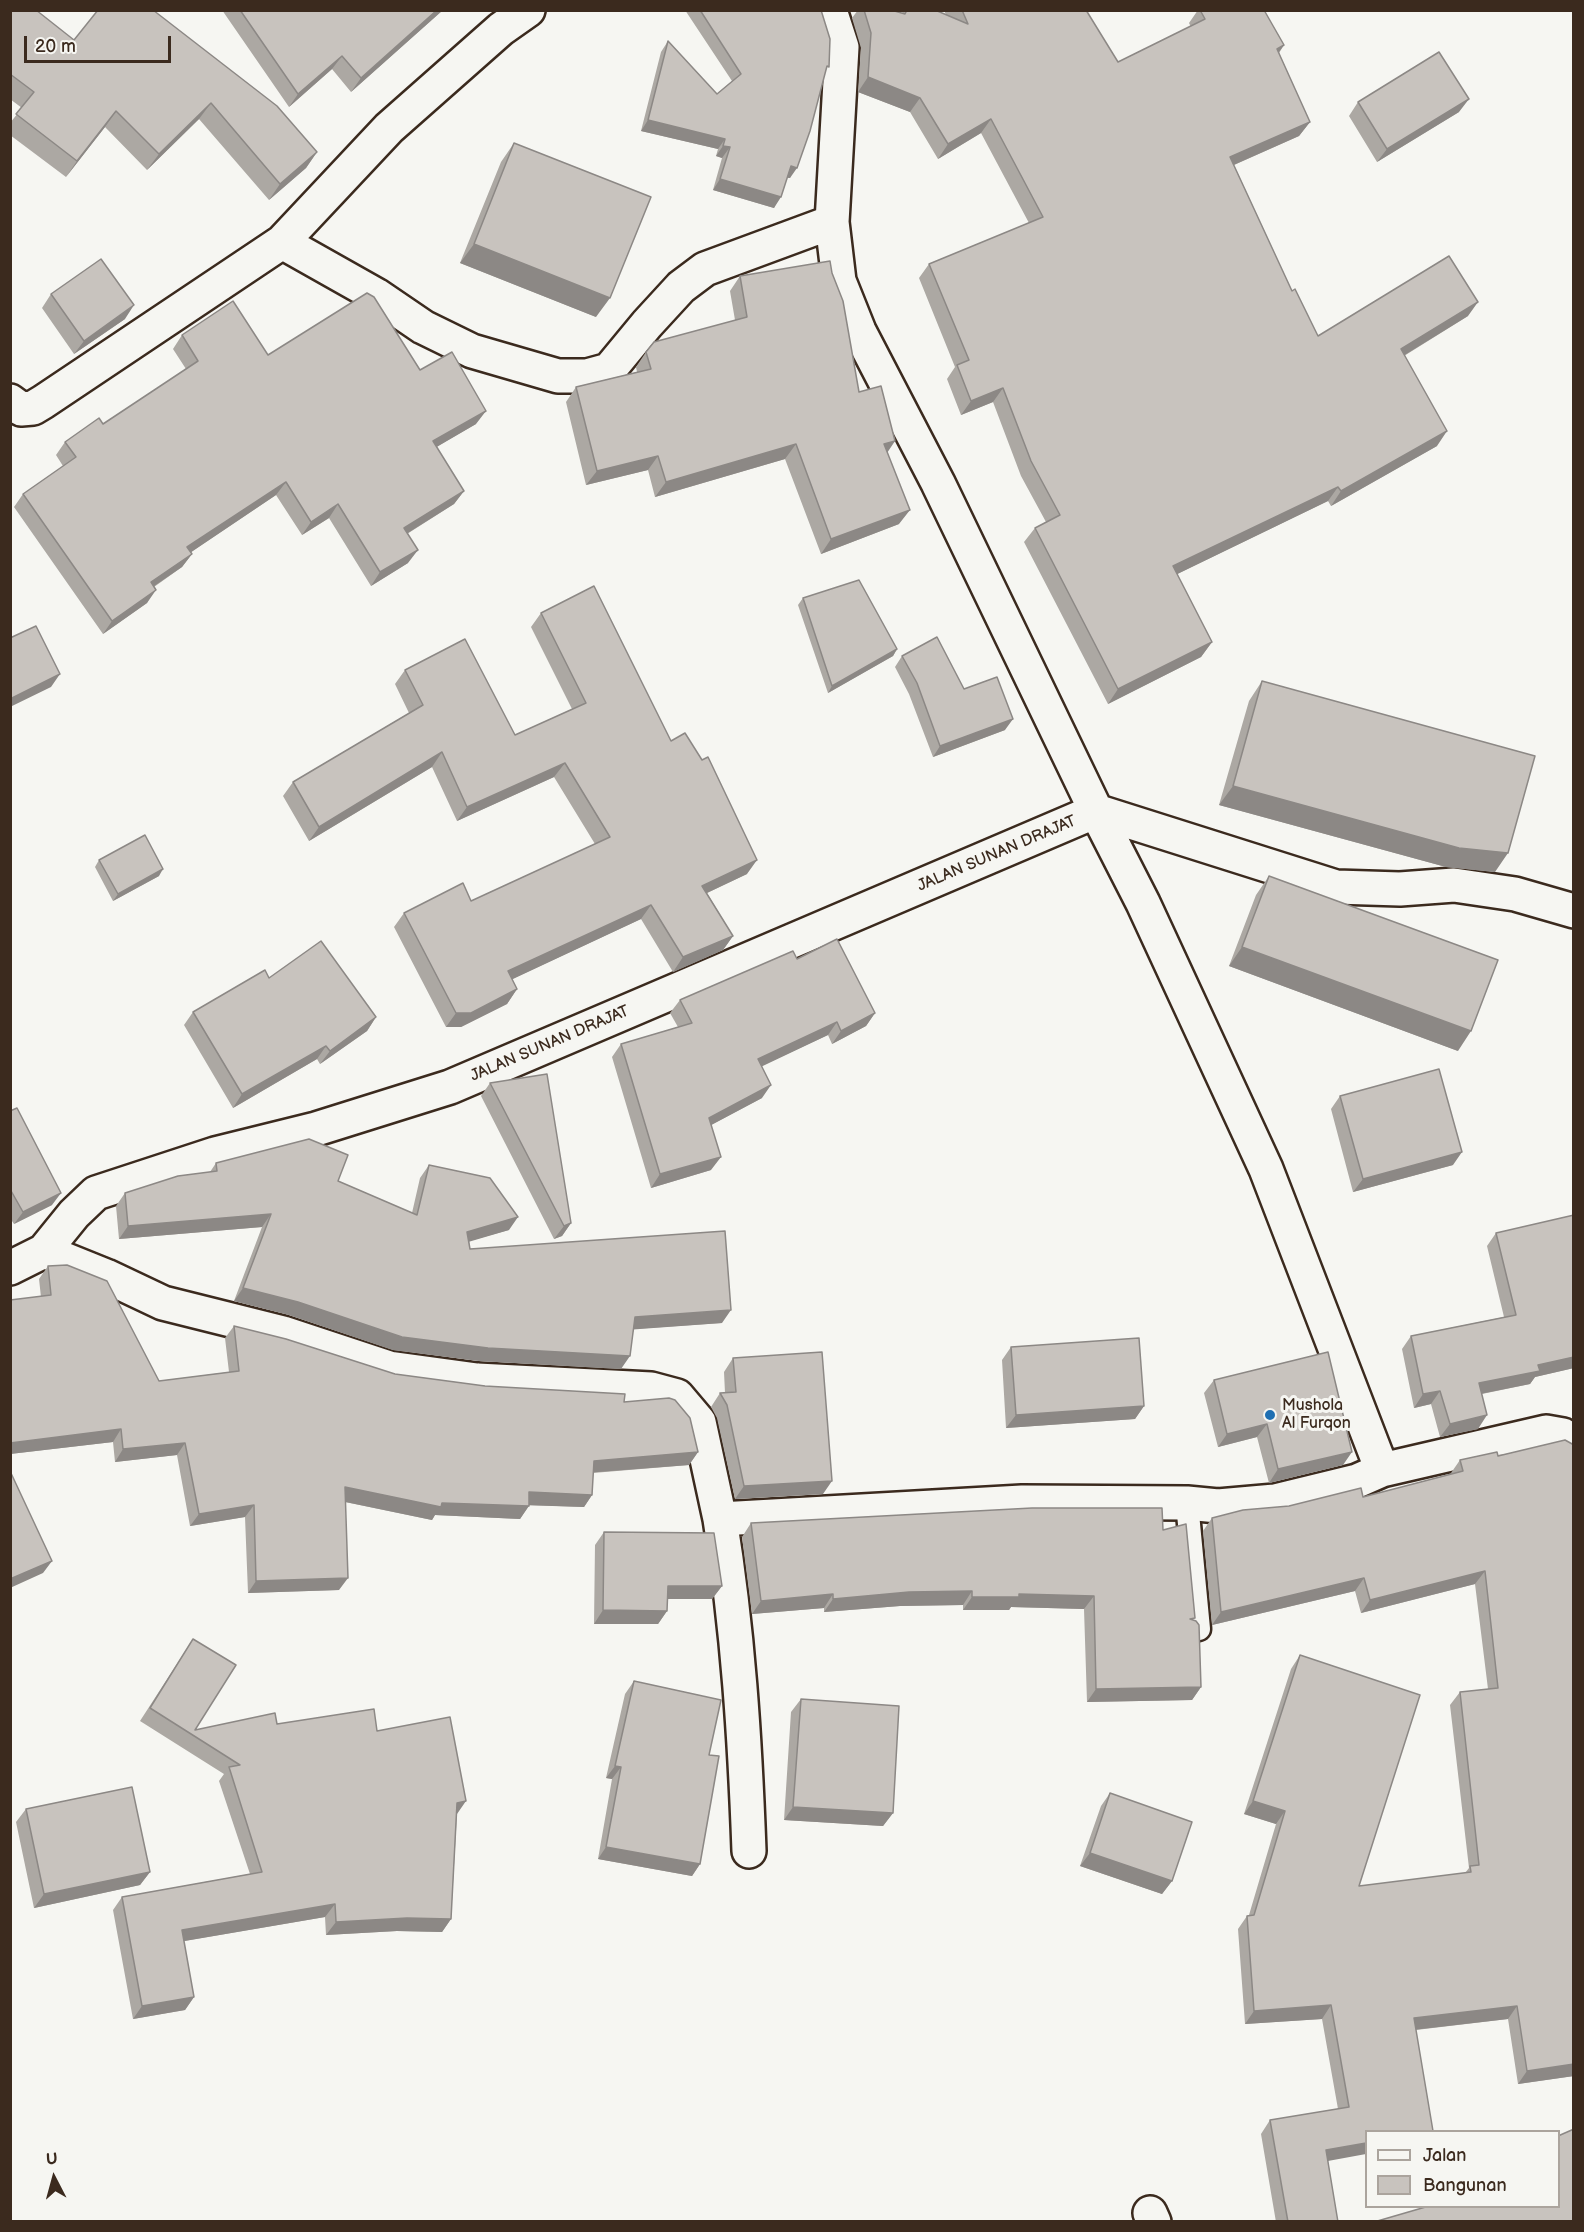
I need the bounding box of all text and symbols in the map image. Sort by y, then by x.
scale bar [27,24,174,62]
text: 20 m [35,36,76,57]
street label: JALAN SUNAN DRAJAT [915,812,1079,896]
street label: JALAN SUNAN DRAJAT [468,1002,632,1086]
place label: Mushola Al Furqon [1282,1396,1351,1434]
marker: Mushola Al Furqon [1263,1408,1277,1422]
legend [1365,2130,1560,2208]
text: Jalan [1423,2145,1466,2166]
north arrow [24,2148,84,2208]
text: U [45,2150,59,2170]
text: Bangunan [1423,2175,1507,2196]

